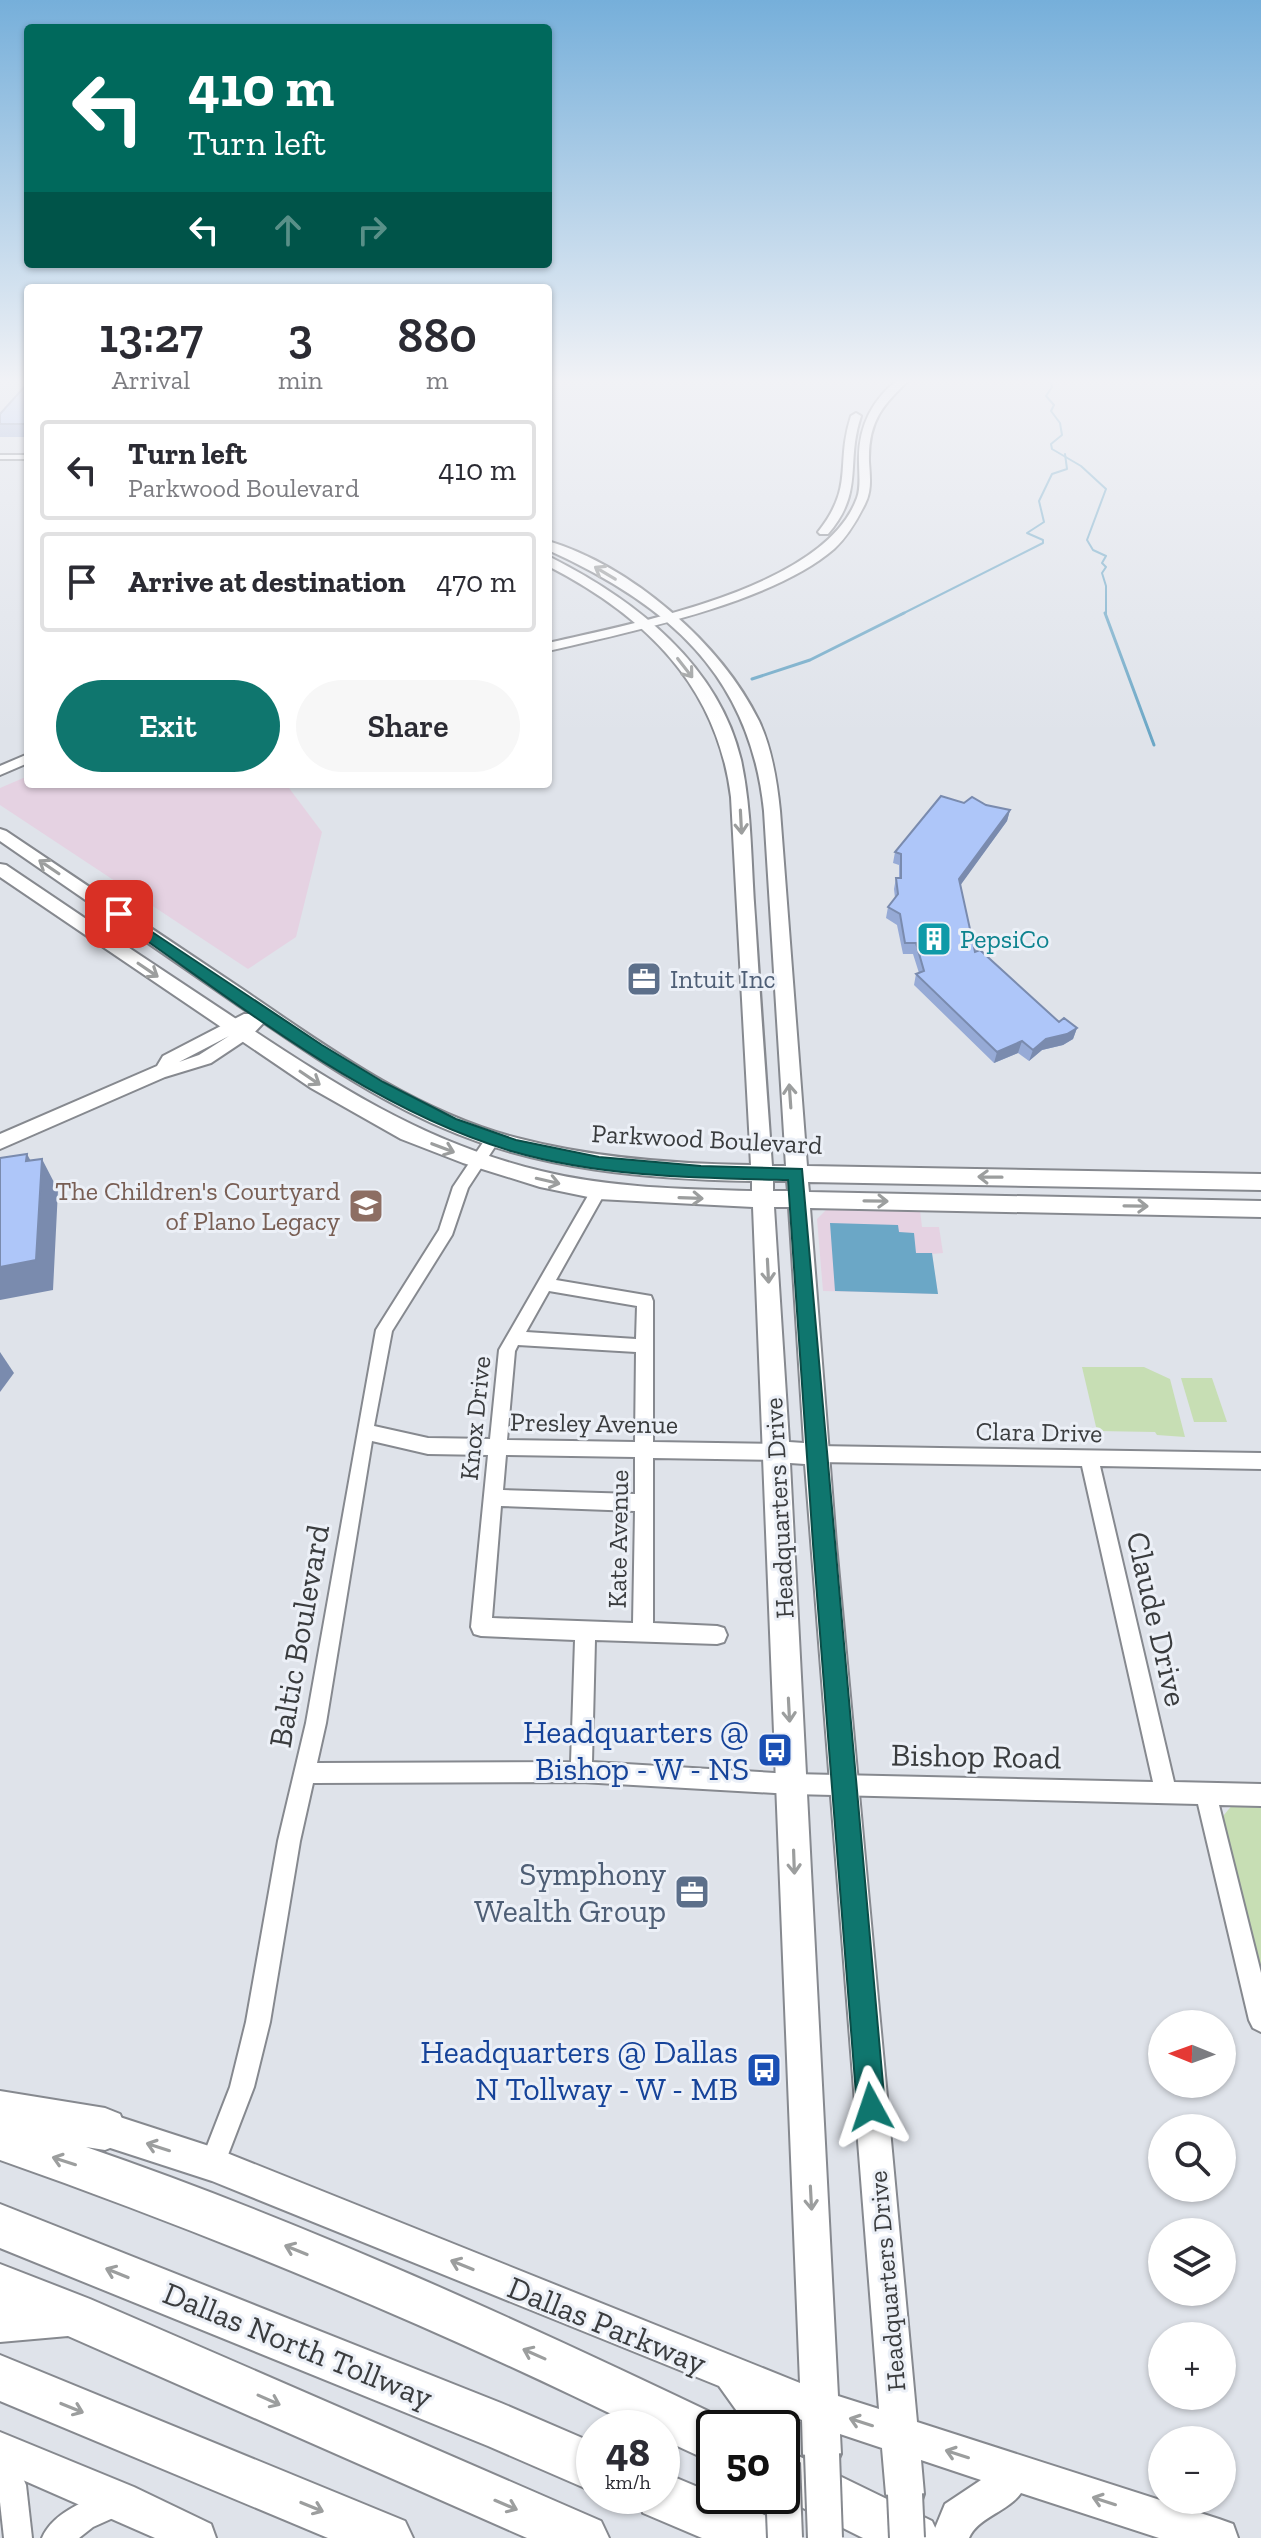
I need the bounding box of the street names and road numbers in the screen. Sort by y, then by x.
street label: Parkwood Boulevard [591,1117,823,1161]
street label: Knox Drive [453,1354,497,1482]
street label: Headquarters Drive [757,1397,801,1619]
street label: Presley Avenue [510,1406,678,1440]
street label: Clara Drive [975,1415,1103,1449]
street label: Kate Avenue [601,1469,635,1609]
street label: Baltic Boulevard [261,1521,337,1750]
street label: Claude Drive [1118,1528,1196,1710]
street label: Bishop Road [891,1736,1062,1776]
street label: Headquarters Drive [861,2169,913,2393]
street label: Dallas Parkway [502,2268,712,2382]
street label: Dallas North Tollway [158,2274,439,2417]

